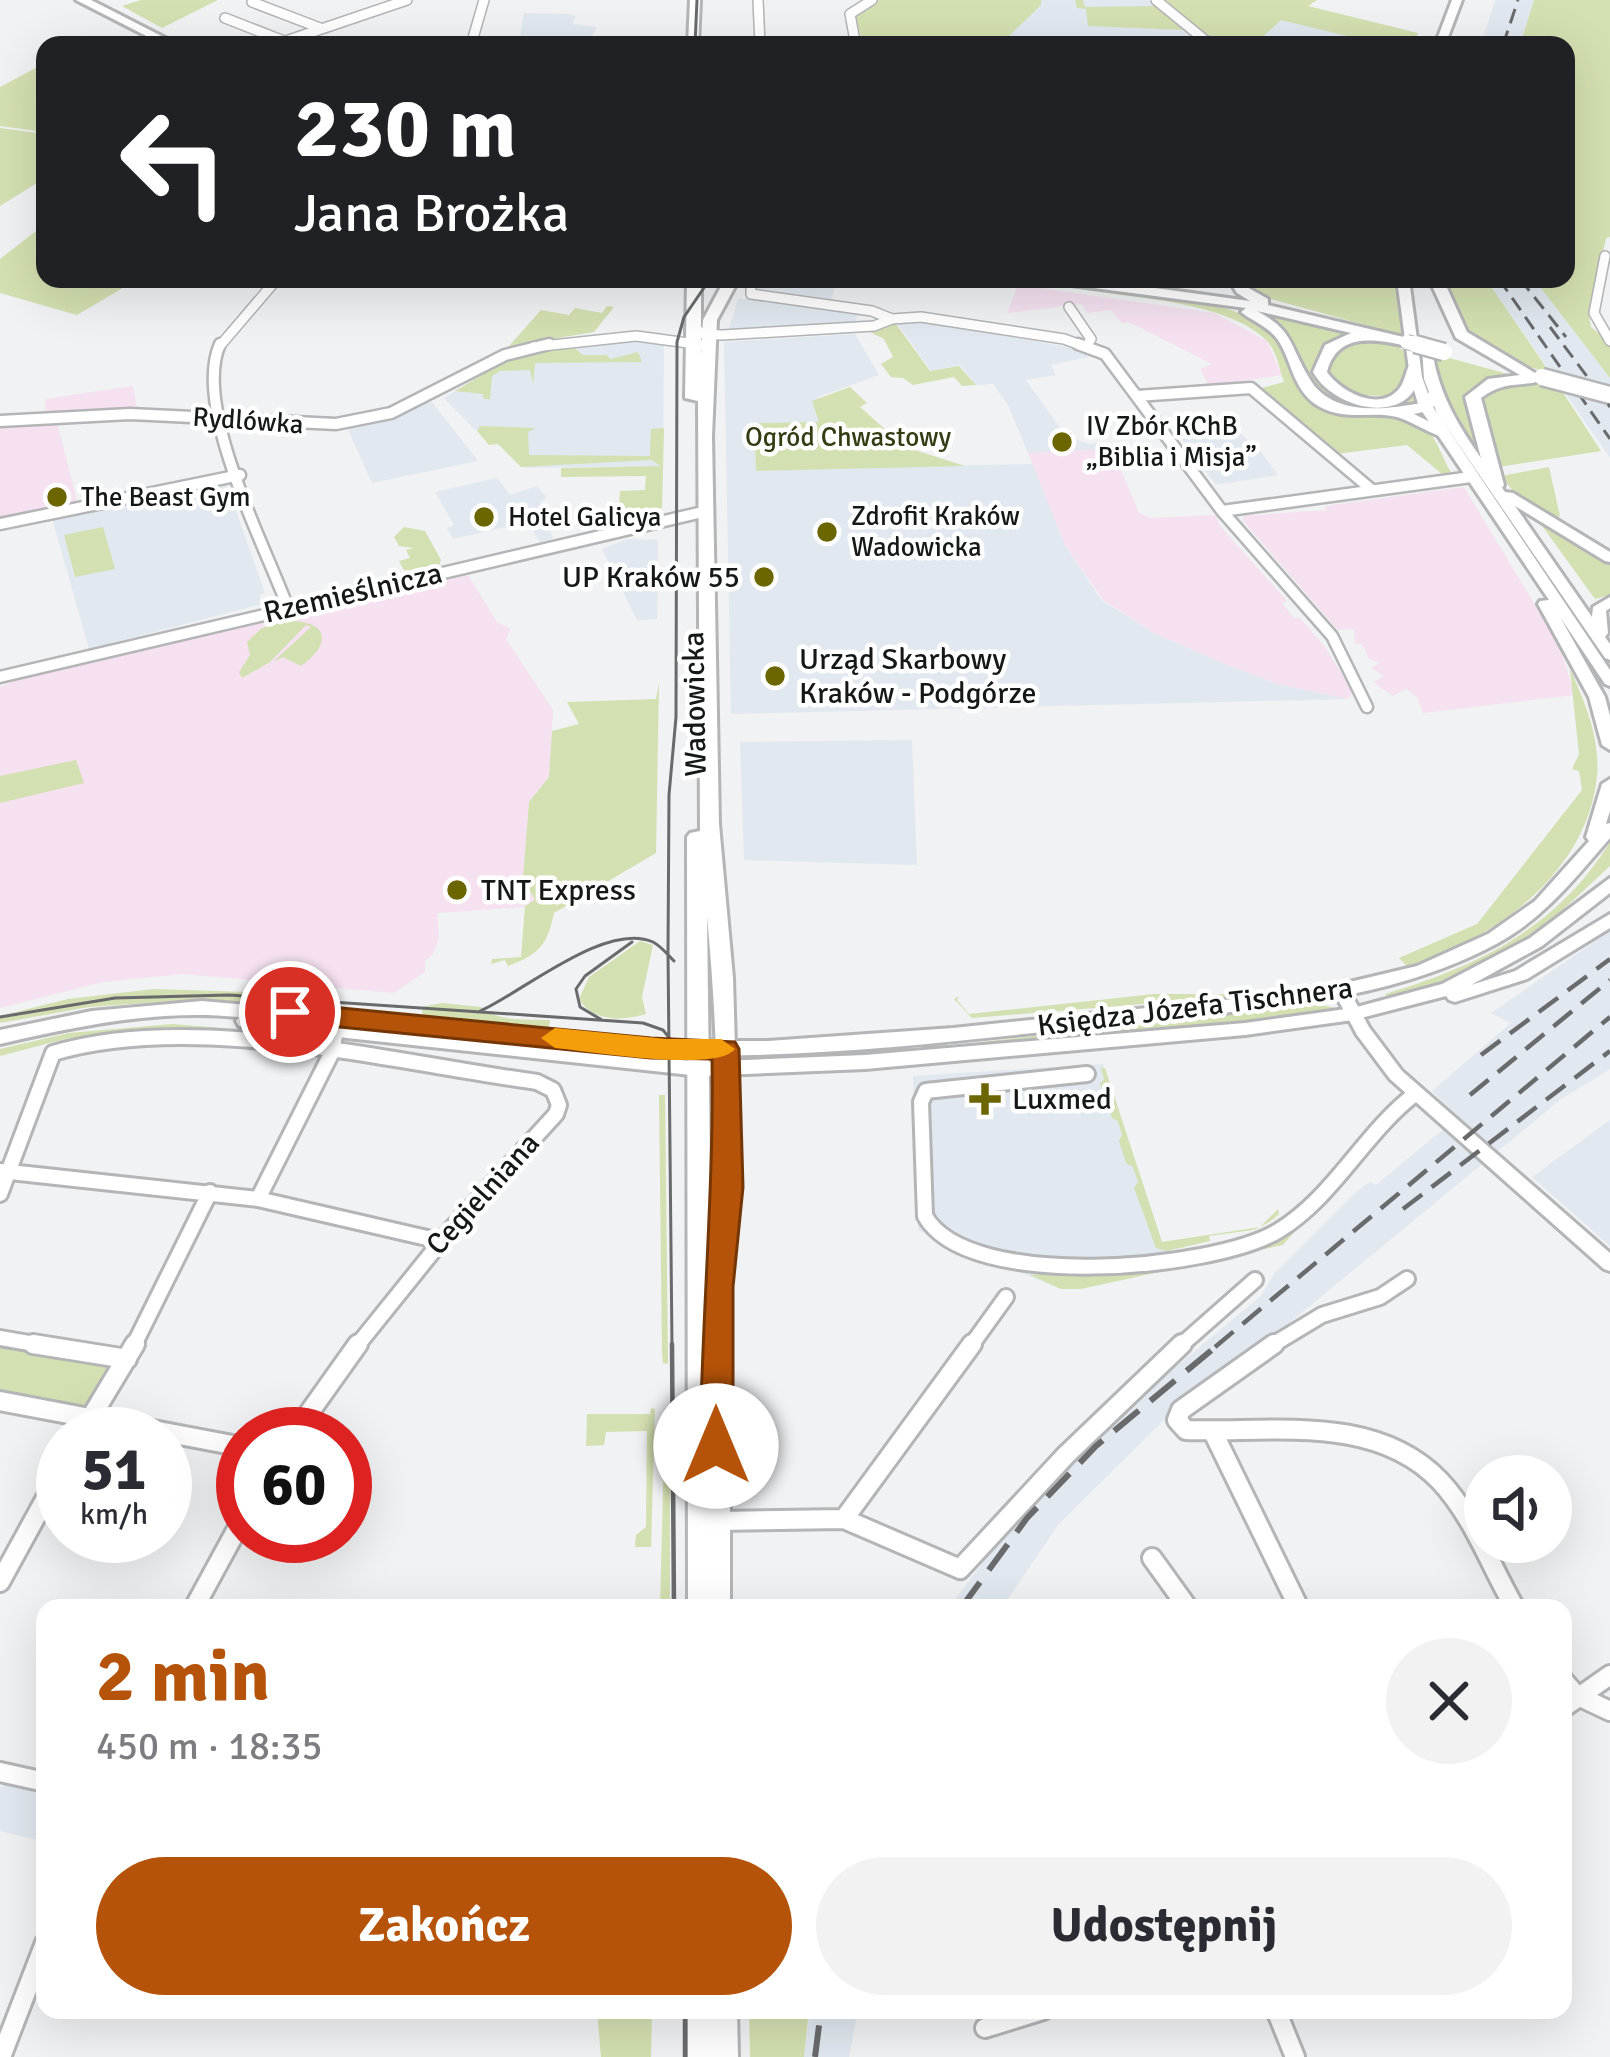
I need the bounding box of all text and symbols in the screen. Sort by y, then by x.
text: 230 m [294,77,516,181]
icon: left [96,84,252,240]
text: Jana Brożka [294,180,569,247]
street label: Rydlówka [191,401,305,441]
place label: IV Zbór KChB „Biblia i Misja” [1086,410,1257,474]
park label: Ogród Chwastowy [745,421,951,454]
marker: IV Zbór KChB „Biblia i Misja” [1049,429,1075,455]
place label: The Beast Gym [81,481,251,514]
marker: The Beast Gym [44,484,70,510]
place label: Zdrofit Kraków Wadowicka [851,500,1020,564]
place label: Hotel Galicya [508,501,661,534]
marker: Hotel Galicya [471,504,497,530]
marker: Zdrofit Kraków Wadowicka [814,519,840,545]
street label: Rzemieślnicza [260,554,446,632]
place label: UP Kraków 55 [562,559,740,596]
marker: UP Kraków 55 [751,564,777,590]
street label: Wadowicka [675,631,715,777]
place label: Urząd Skarbowy Kraków - Podgórze [799,641,1036,712]
marker: Urząd Skarbowy Kraków - Podgórze [762,663,788,689]
place label: TNT Express [481,872,636,909]
marker: TNT Express [444,877,470,903]
pin [239,961,341,1063]
street label: Księdza Józefa Tischnera [1035,969,1355,1045]
icon: arrive [257,979,323,1045]
place label: Luxmed [1012,1081,1112,1118]
marker: Luxmed [969,1083,1001,1115]
street label: Cegielniana [418,1125,548,1263]
position arrow [653,1383,779,1509]
speed limit sign: 60 [216,1407,372,1563]
text: 51 [82,1433,146,1507]
map controls [1464,1455,1572,1563]
button: sound [1464,1455,1572,1563]
text: km/h [80,1496,148,1533]
text: 2 min [96,1632,270,1721]
button: close [1386,1638,1512,1764]
text: 450 m · 18:35 [96,1722,323,1770]
button: Zakończ [96,1857,792,1995]
button: Udostępnij [816,1857,1512,1995]

